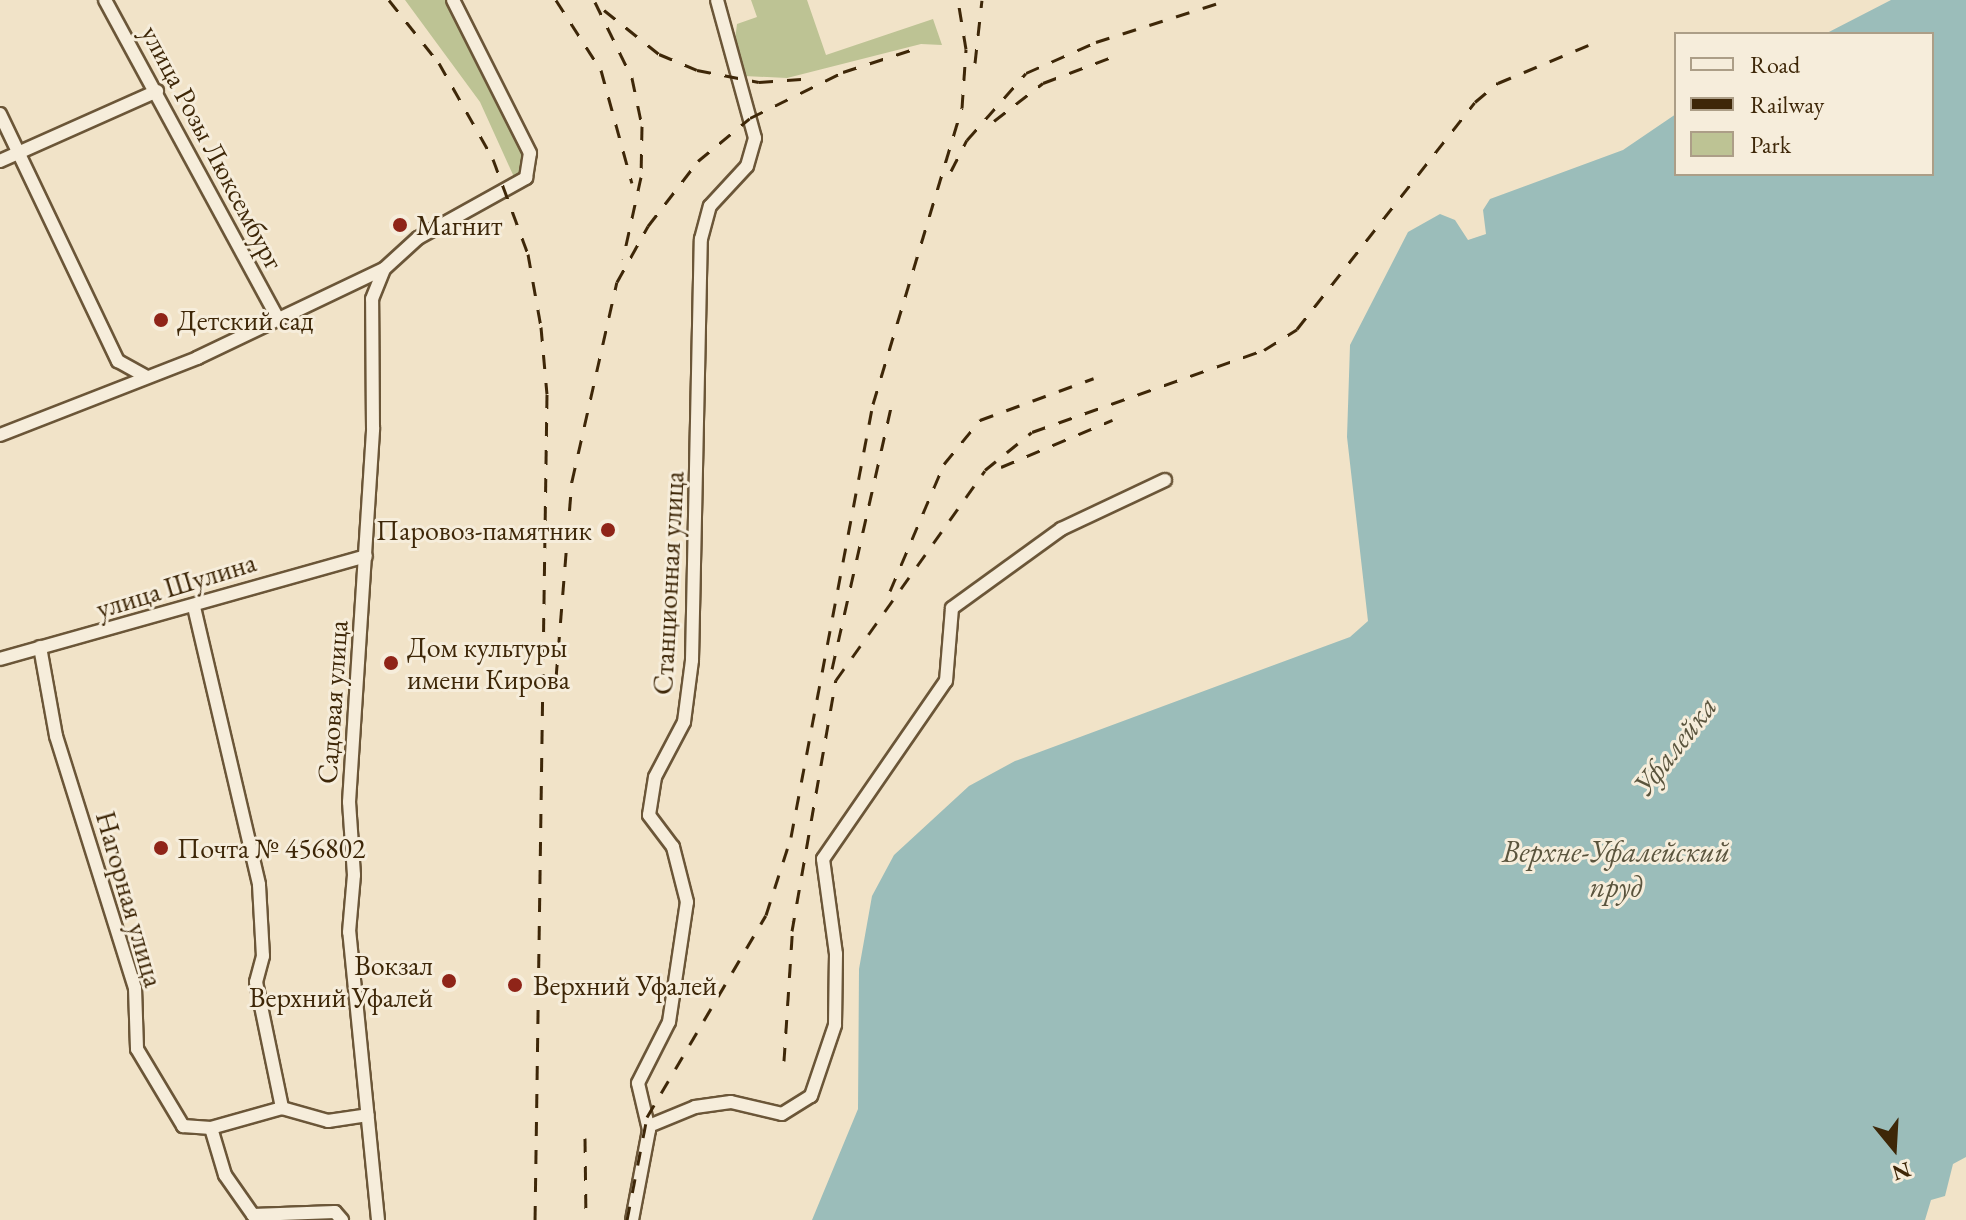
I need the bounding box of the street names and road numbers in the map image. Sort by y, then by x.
street label: улица Розы Люксембург [134,19,292,275]
street label: Станционная улица [645,470,691,696]
street label: улица Шулина [92,545,260,625]
street label: Садовая улица [310,619,354,785]
street label: Нагорная улица [89,807,171,991]

